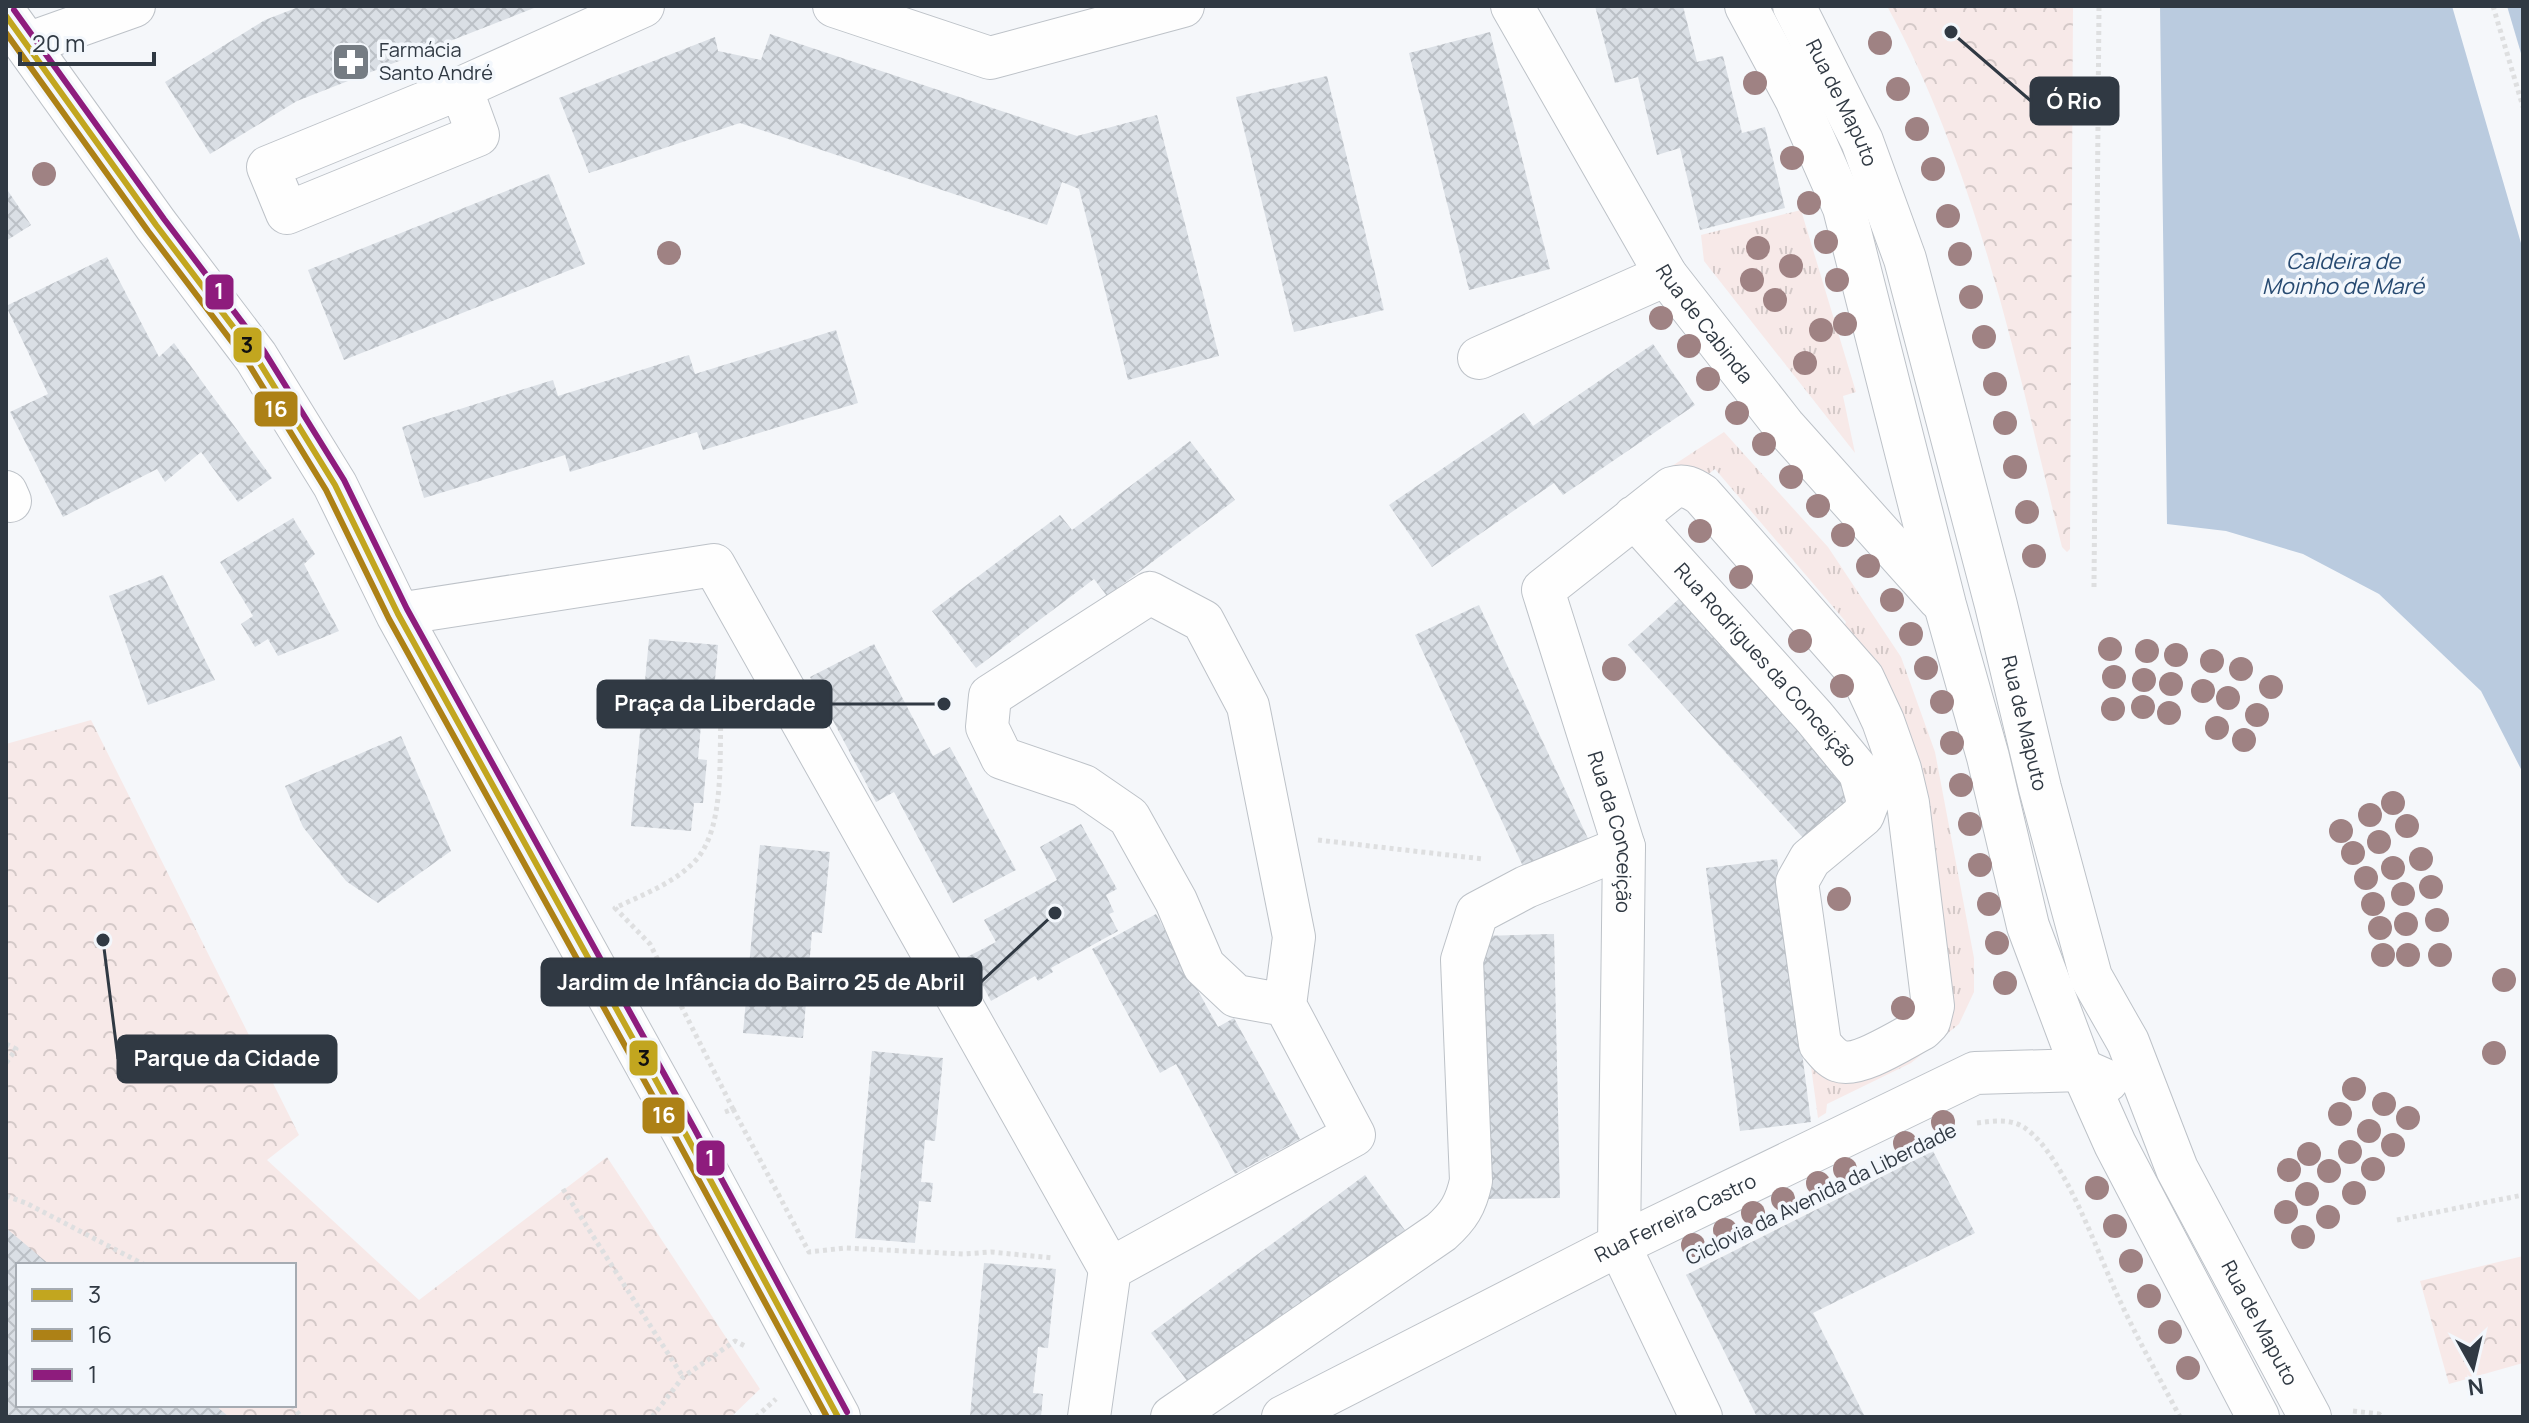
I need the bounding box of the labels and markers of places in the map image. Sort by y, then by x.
place label: Farmácia Santo André [379,36,493,86]
pharmacy icon: Farmácia Santo André [330,41,372,83]
callout: Ó Rio [2031,78,2118,124]
callout: Praça da Liberdade [598,681,831,727]
callout: Jardim de Infância do Bairro 25 de Abril [542,959,981,1005]
callout: Parque da Cidade [118,1036,336,1082]

